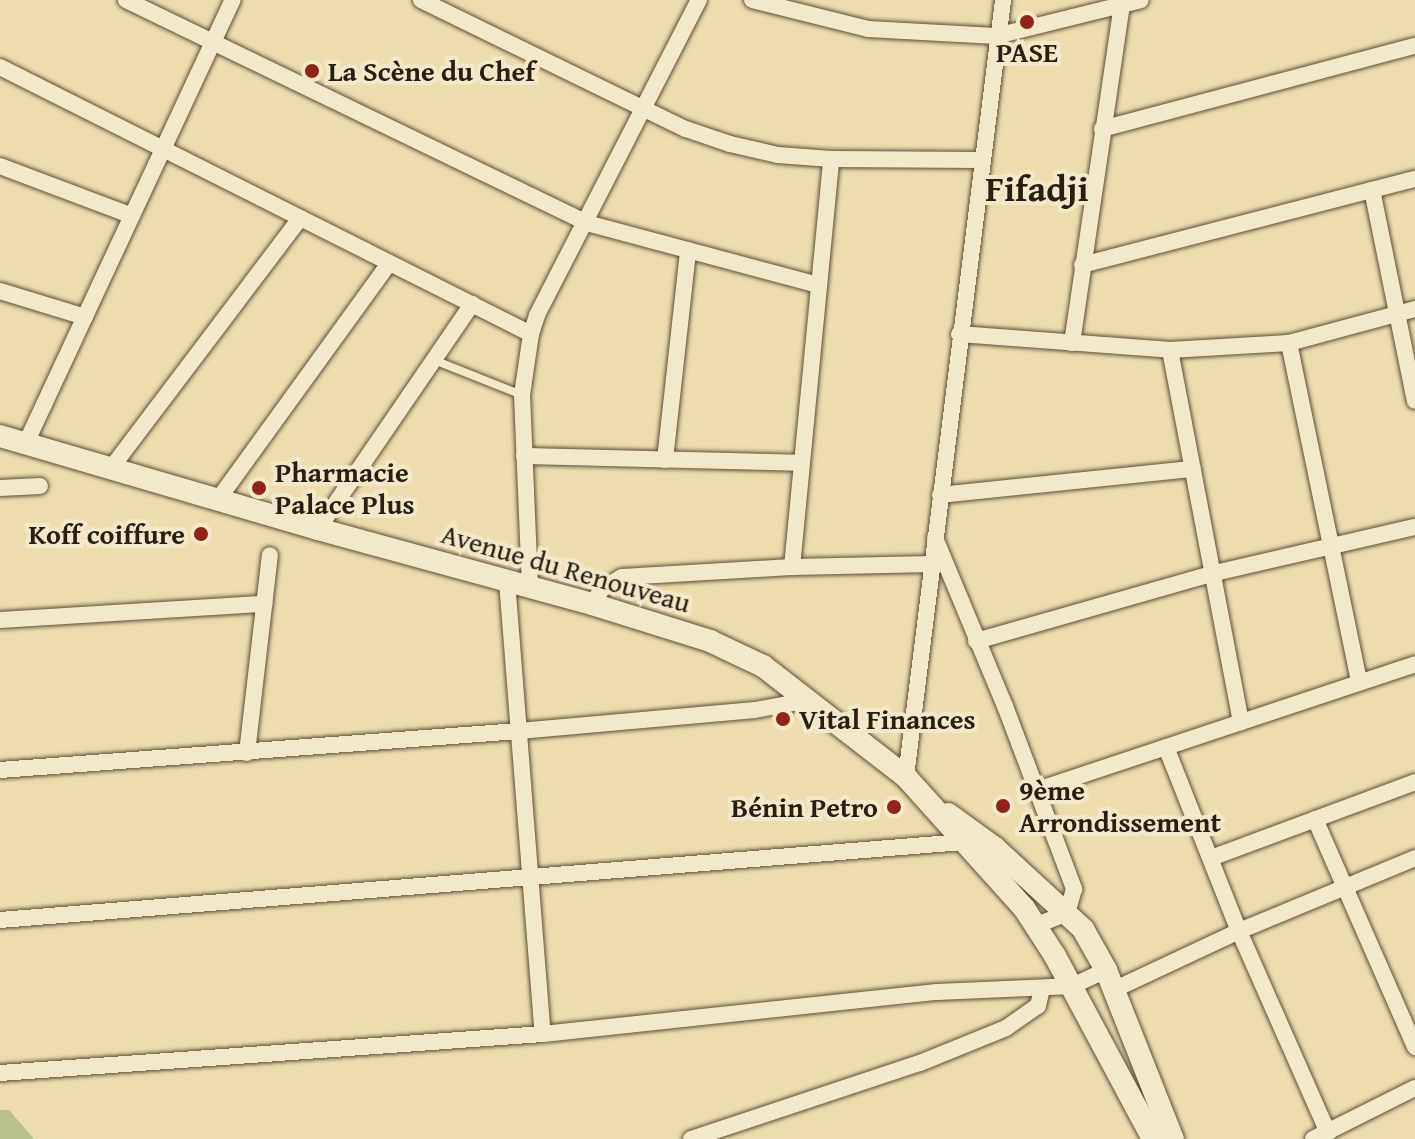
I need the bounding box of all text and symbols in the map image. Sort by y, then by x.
marker: PASE [1018,13,1036,31]
place label: PASE [996,35,1058,69]
place label: La Scène du Chef [328,54,535,88]
marker: La Scène du Chef [303,62,321,80]
district label: Fifadji [985,166,1089,210]
place label: Pharmacie Palace Plus [275,455,415,521]
marker: Pharmacie Palace Plus [250,479,268,497]
street label: Avenue du Renouveau [438,516,694,620]
place label: Koff coiffure [28,517,185,551]
marker: Koff coiffure [192,525,210,543]
place label: Vital Finances [799,702,976,736]
marker: Vital Finances [774,710,792,728]
place label: 9ème Arrondissement [1019,773,1221,839]
place label: Bénin Petro [731,790,878,824]
marker: 9ème Arrondissement [994,797,1012,815]
marker: Bénin Petro [885,798,903,816]

